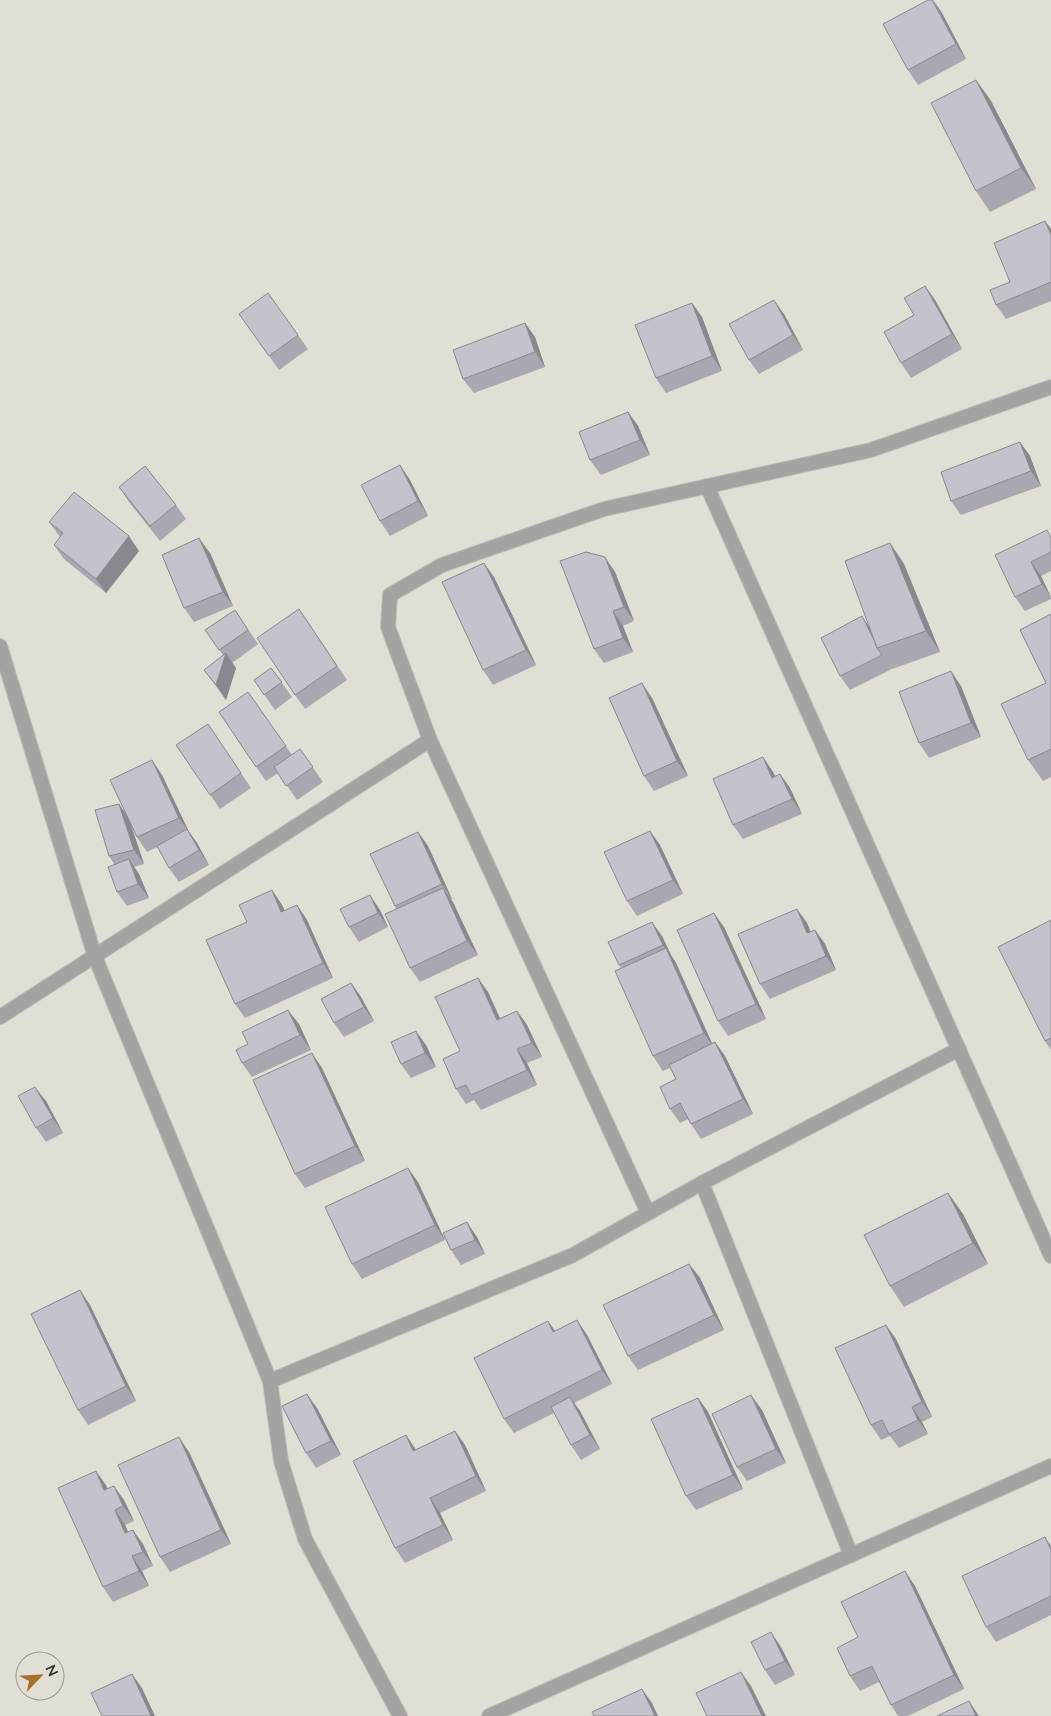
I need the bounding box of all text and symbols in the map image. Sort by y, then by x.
north arrow [15,1651,65,1701]
text: N [42,1662,62,1679]

